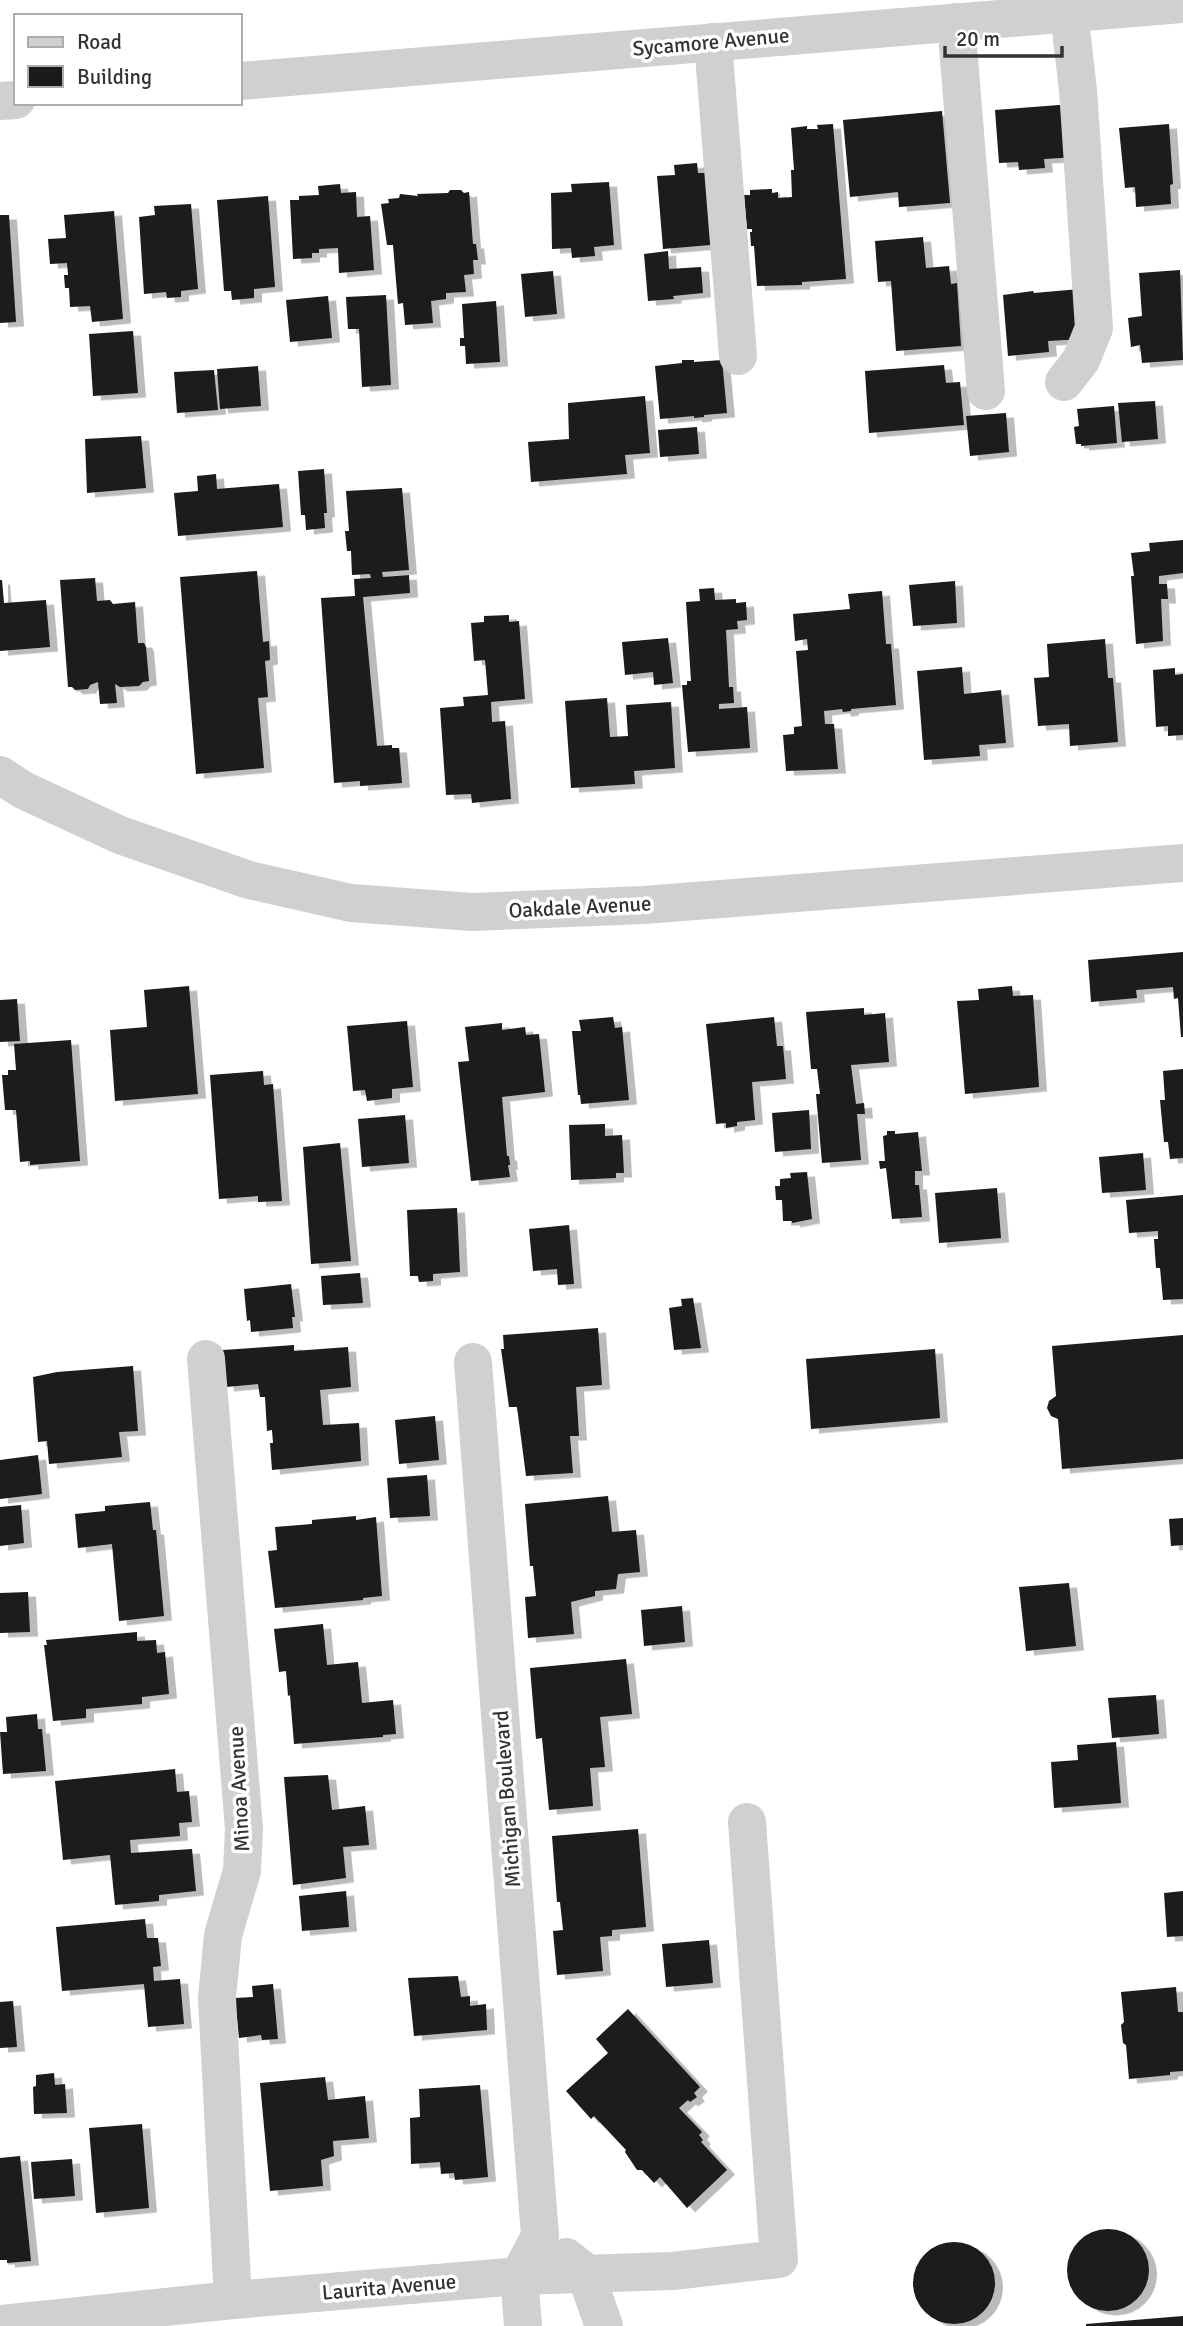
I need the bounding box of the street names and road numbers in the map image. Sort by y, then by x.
street label: Sycamore Avenue [632,22,790,62]
street label: Oakdale Avenue [508,890,652,924]
street label: Michigan Boulevard [488,1709,526,1889]
street label: Minoa Avenue [223,1725,255,1853]
street label: Laurita Avenue [321,2268,457,2306]

